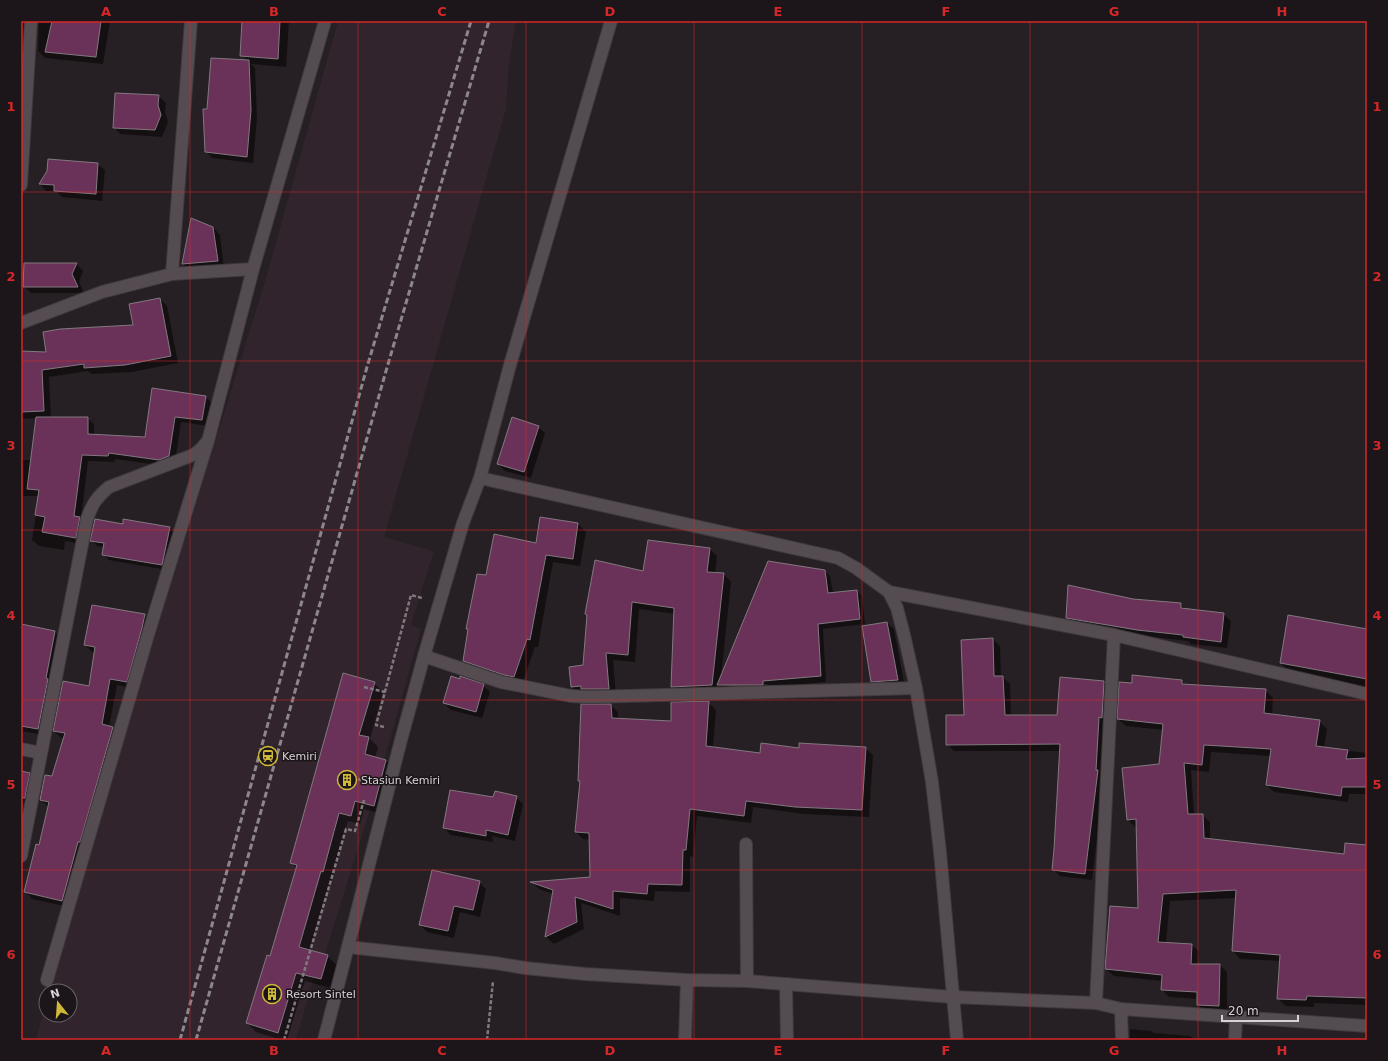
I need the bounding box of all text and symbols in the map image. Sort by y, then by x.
text: A [101,4,111,19]
text: B [269,4,279,19]
text: C [437,4,447,19]
text: D [605,4,616,19]
text: E [774,4,782,19]
text: F [942,4,950,19]
text: G [1109,4,1119,19]
text: H [1277,4,1287,19]
text: 1 [6,99,16,114]
text: 1 [1372,99,1382,114]
text: 2 [6,269,16,284]
text: 2 [1372,269,1382,284]
text: 3 [6,438,16,453]
text: 3 [1372,438,1382,453]
text: 4 [6,608,16,623]
text: 4 [1372,608,1382,623]
station icon: Kemiri [257,745,279,767]
place label: Kemiri [282,750,317,763]
building icon: Stasiun Kemiri [336,769,358,791]
place label: Stasiun Kemiri [361,774,440,787]
text: 5 [6,777,16,792]
text: 5 [1372,777,1382,792]
text: 6 [6,947,16,962]
text: 6 [1372,947,1382,962]
north arrow [38,983,78,1023]
building icon: Resort Sintel [261,983,283,1005]
text: N [49,986,62,1001]
place label: Resort Sintel [286,988,356,1001]
scale bar [1222,997,1298,1023]
text: 20 m [1228,1004,1259,1018]
text: A [101,1043,111,1058]
text: B [269,1043,279,1058]
text: C [437,1043,447,1058]
text: D [605,1043,616,1058]
text: E [774,1043,782,1058]
text: F [942,1043,950,1058]
text: G [1109,1043,1119,1058]
text: H [1277,1043,1287,1058]

